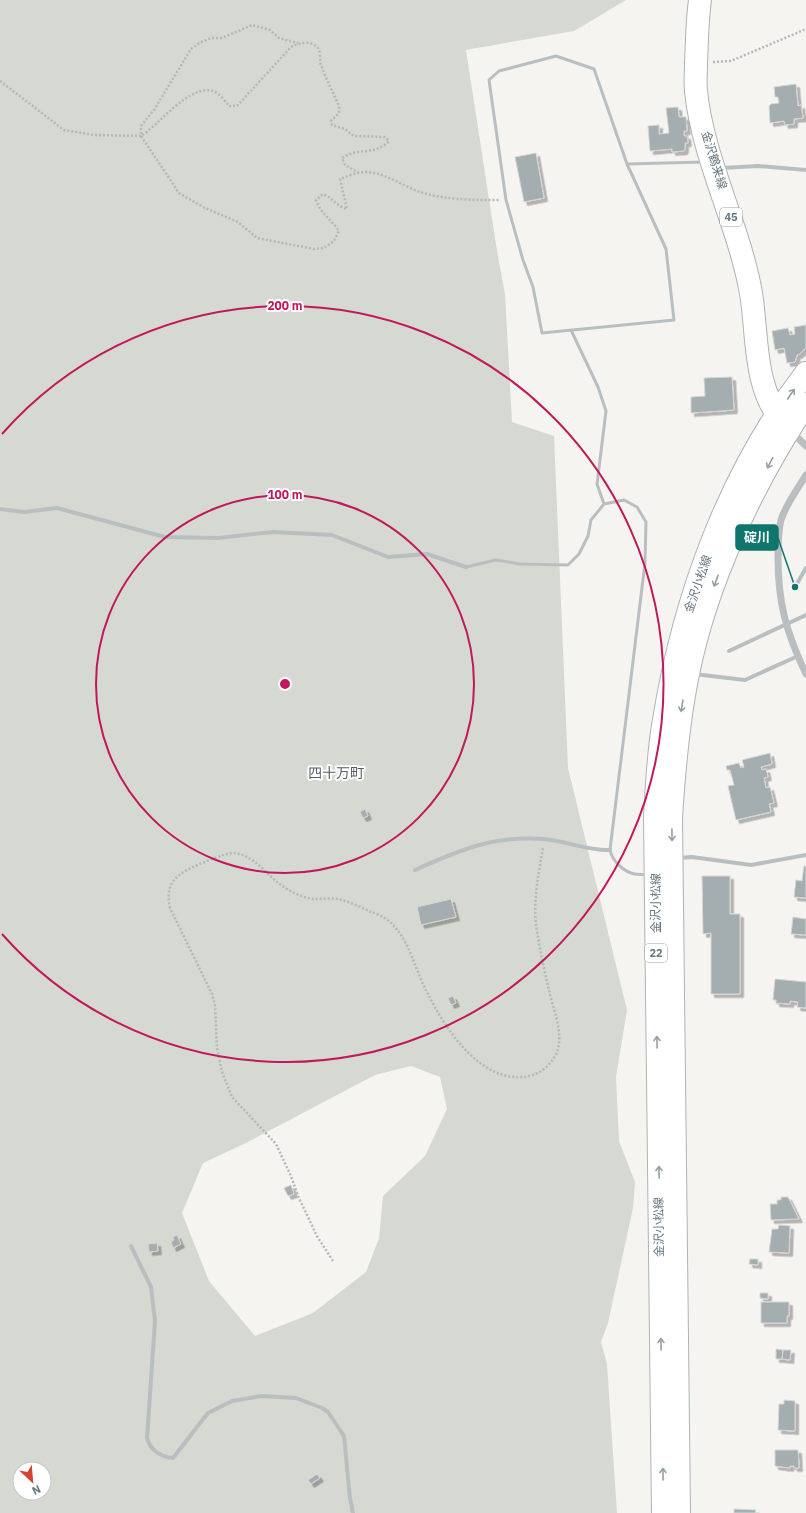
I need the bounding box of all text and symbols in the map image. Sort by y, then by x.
street label: 金沢鶴来線 [699,129,730,191]
road number: 45 [720,208,742,226]
text: 200 m [267,298,303,313]
one-way arrow [787,388,795,399]
one-way arrow [766,456,773,468]
text: 100 m [267,487,303,502]
callout: 碇川 [736,525,778,550]
text: 碇川 [744,529,770,546]
street label: 金沢小松線 [681,553,714,615]
one-way arrow [711,574,719,586]
centre of rings [278,677,292,691]
one-way arrow [678,699,686,712]
district label: 四十万町 [308,764,364,782]
one-way arrow [668,828,676,841]
street label: 金沢小松線 [648,873,663,933]
road number: 22 [645,944,667,962]
one-way arrow [653,1036,661,1049]
one-way arrow [655,1166,663,1179]
street label: 金沢小松線 [650,1197,667,1257]
one-way arrow [657,1338,665,1351]
north arrow [12,1461,52,1501]
one-way arrow [659,1468,666,1481]
text: N [30,1482,43,1498]

